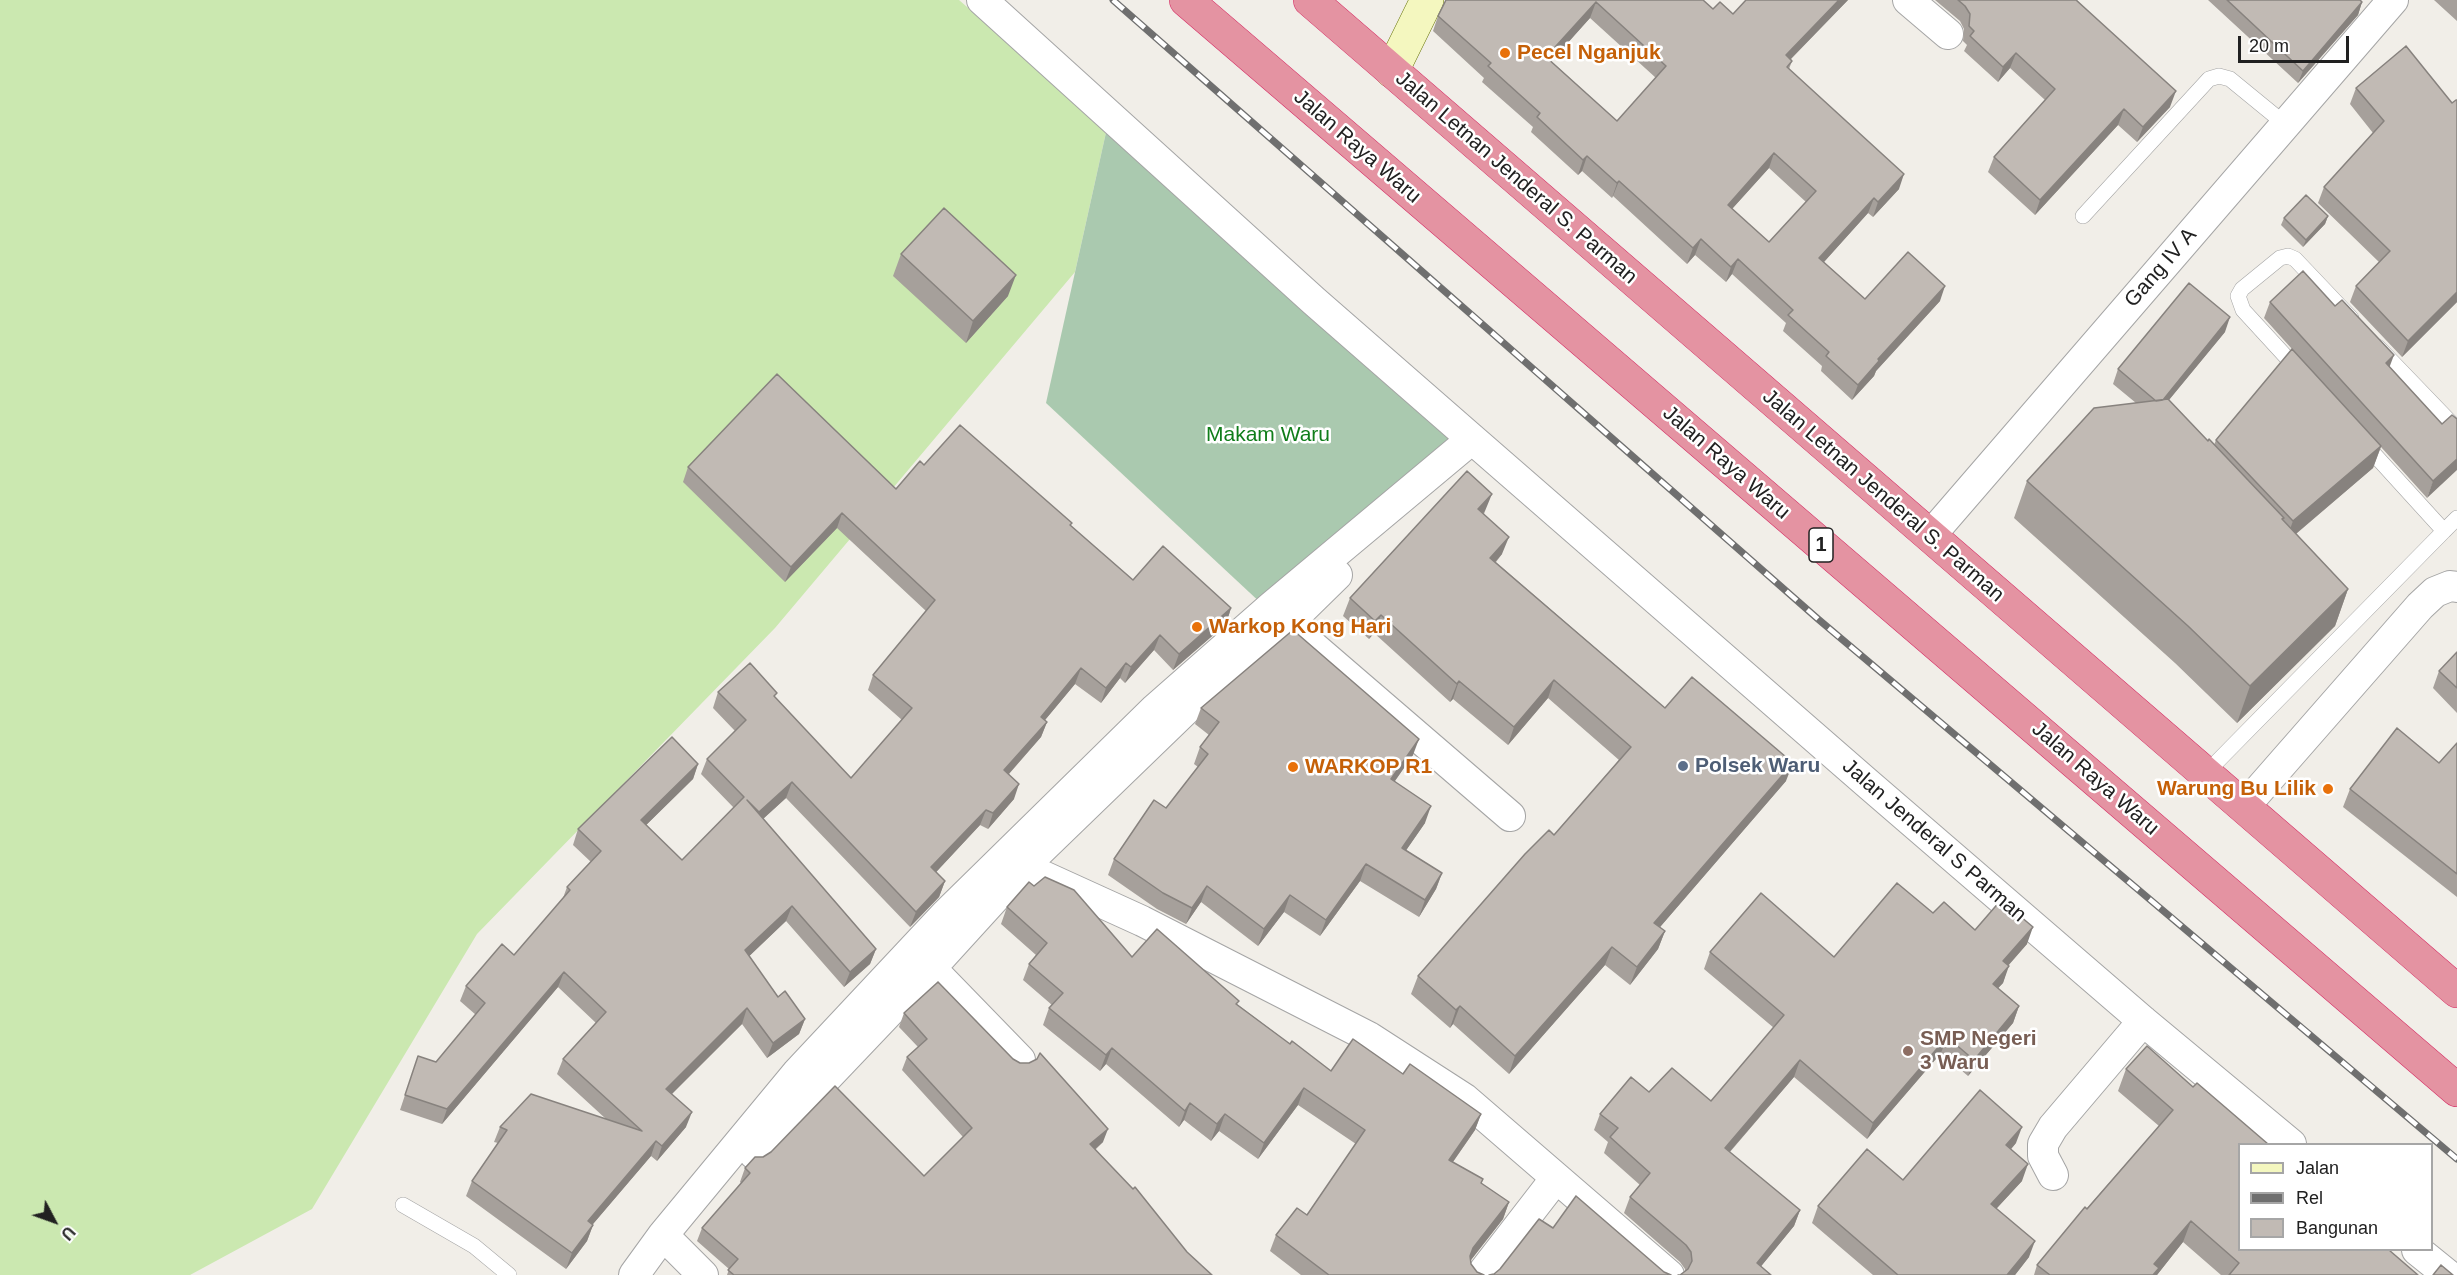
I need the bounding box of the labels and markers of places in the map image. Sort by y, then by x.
place label: Pecel Nganjuk [1517,40,1661,66]
marker: Pecel Nganjuk [1498,46,1512,60]
place label: Warkop Kong Hari [1209,614,1391,640]
marker: Warkop Kong Hari [1190,620,1204,634]
place label: Polsek Waru [1695,753,1820,779]
place label: WARKOP R1 [1305,754,1432,780]
marker: Polsek Waru [1676,759,1690,773]
marker: WARKOP R1 [1286,760,1300,774]
place label: Warung Bu Lilik [2157,776,2316,802]
marker: Warung Bu Lilik [2321,782,2335,796]
place label: SMP Negeri 3 Waru [1920,1026,2037,1076]
marker: SMP Negeri 3 Waru [1901,1044,1915,1058]

